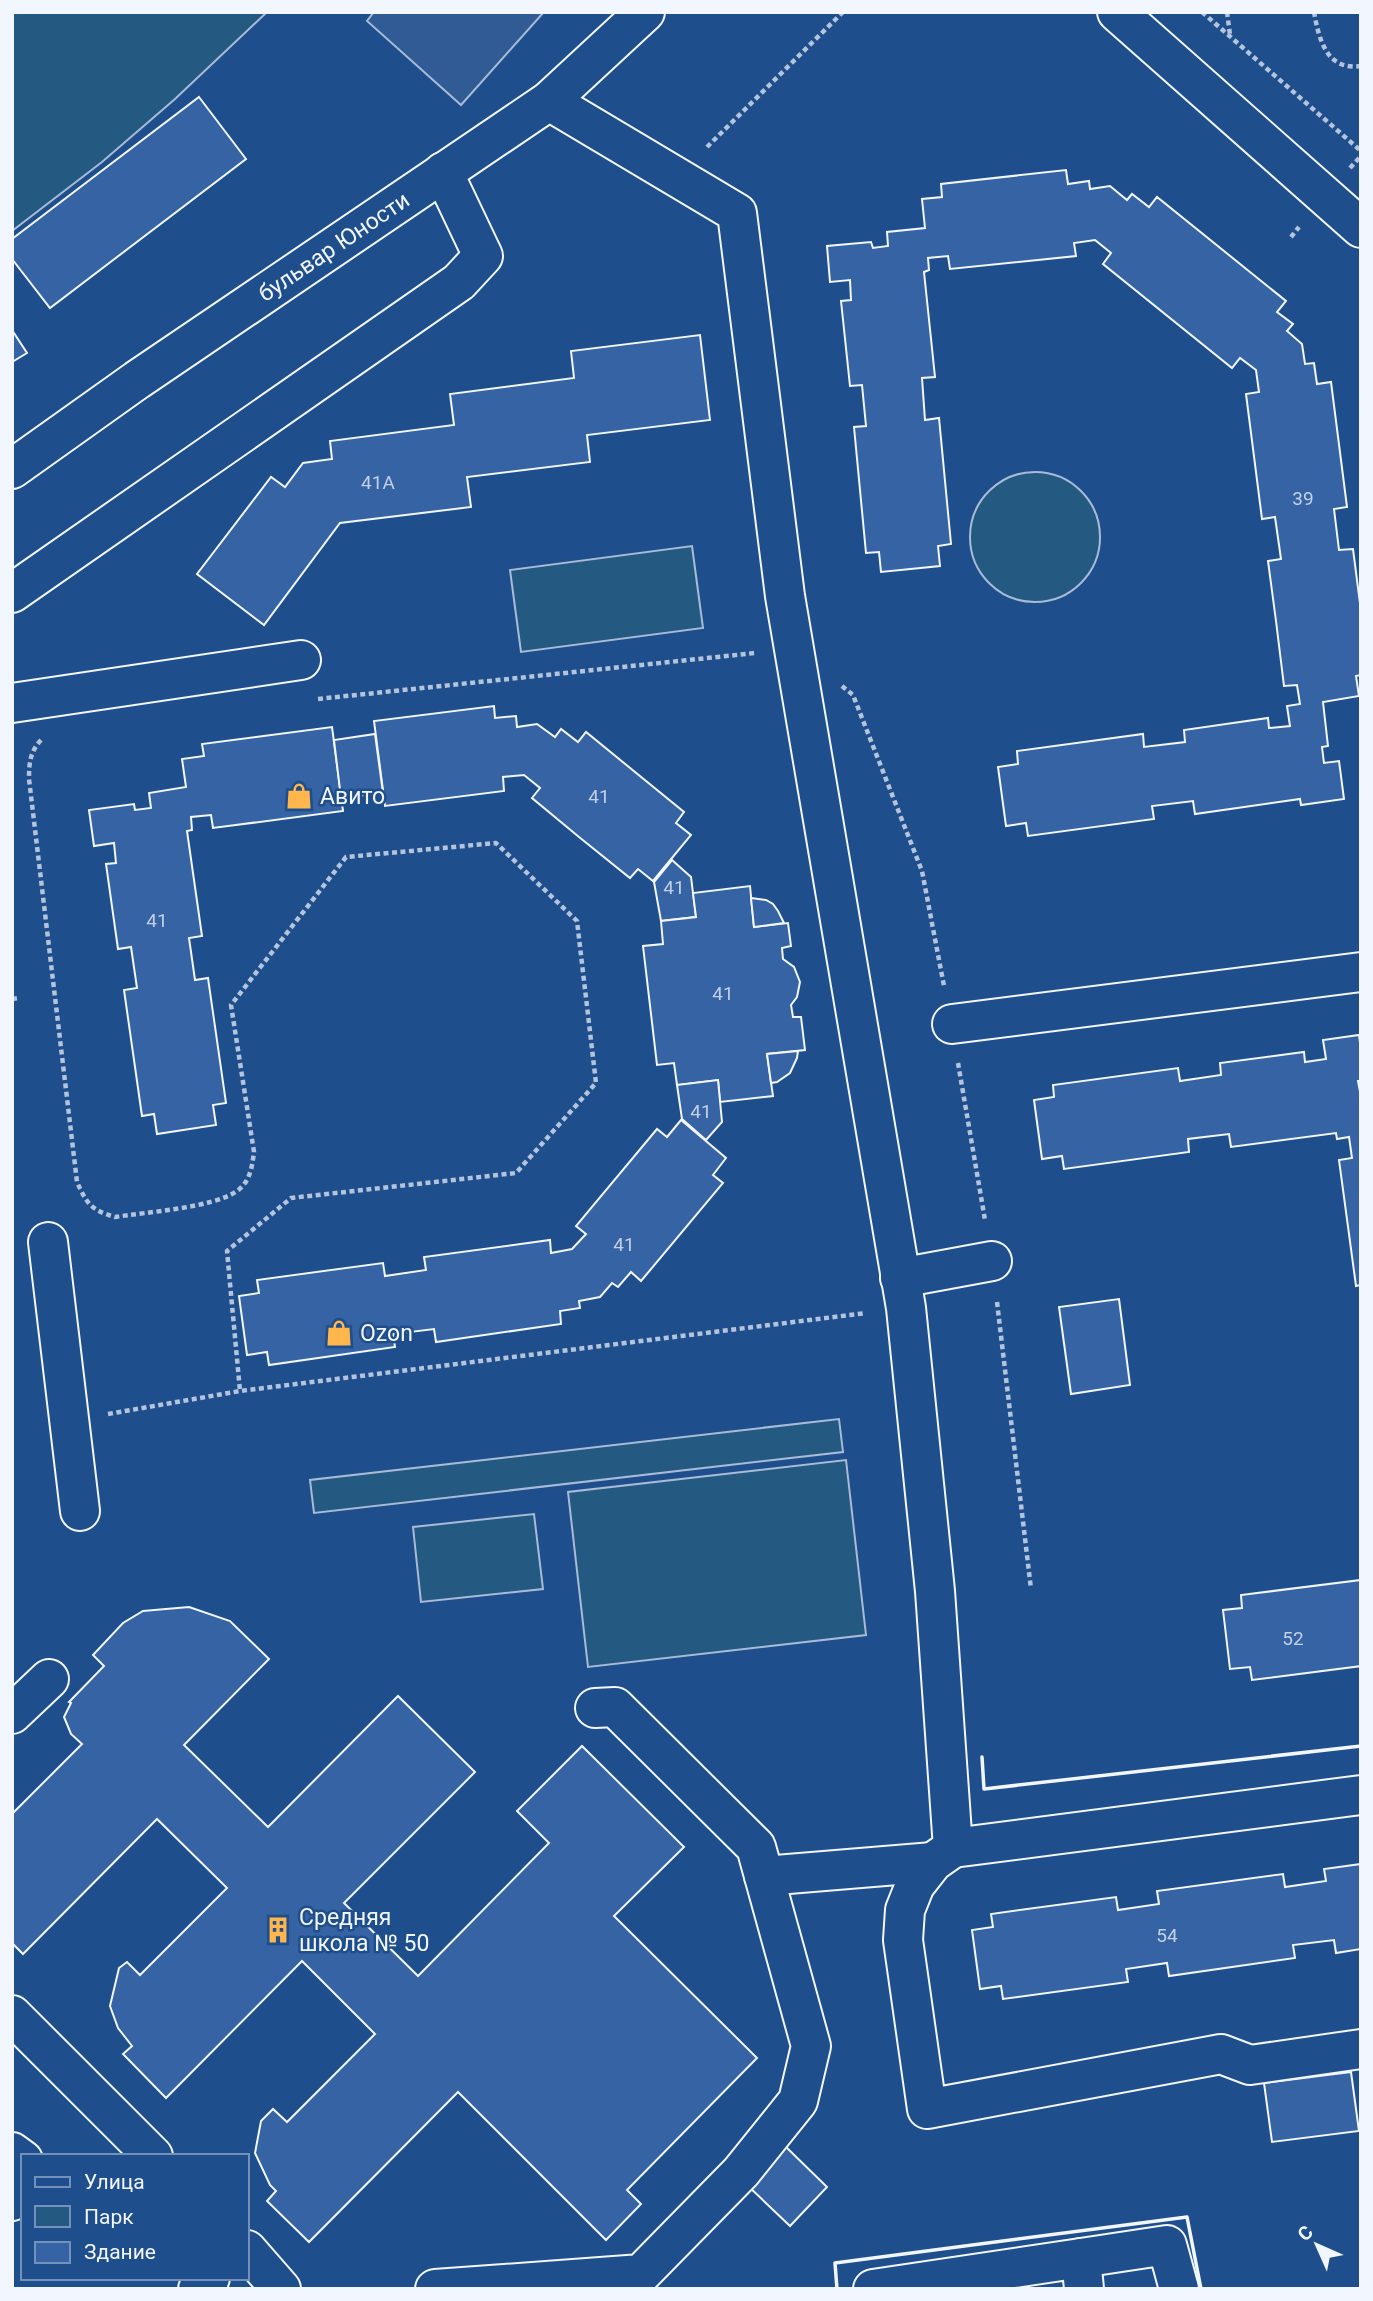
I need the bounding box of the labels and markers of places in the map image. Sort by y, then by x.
shop icon: Авито [284,781,314,811]
place label: Авито [320,783,385,810]
shop icon: Ozon [324,1318,354,1348]
place label: Ozon [360,1320,413,1347]
place label: Средняя школа № 50 [299,1904,429,1957]
building icon: Средняя школа № 50 [263,1915,293,1945]

